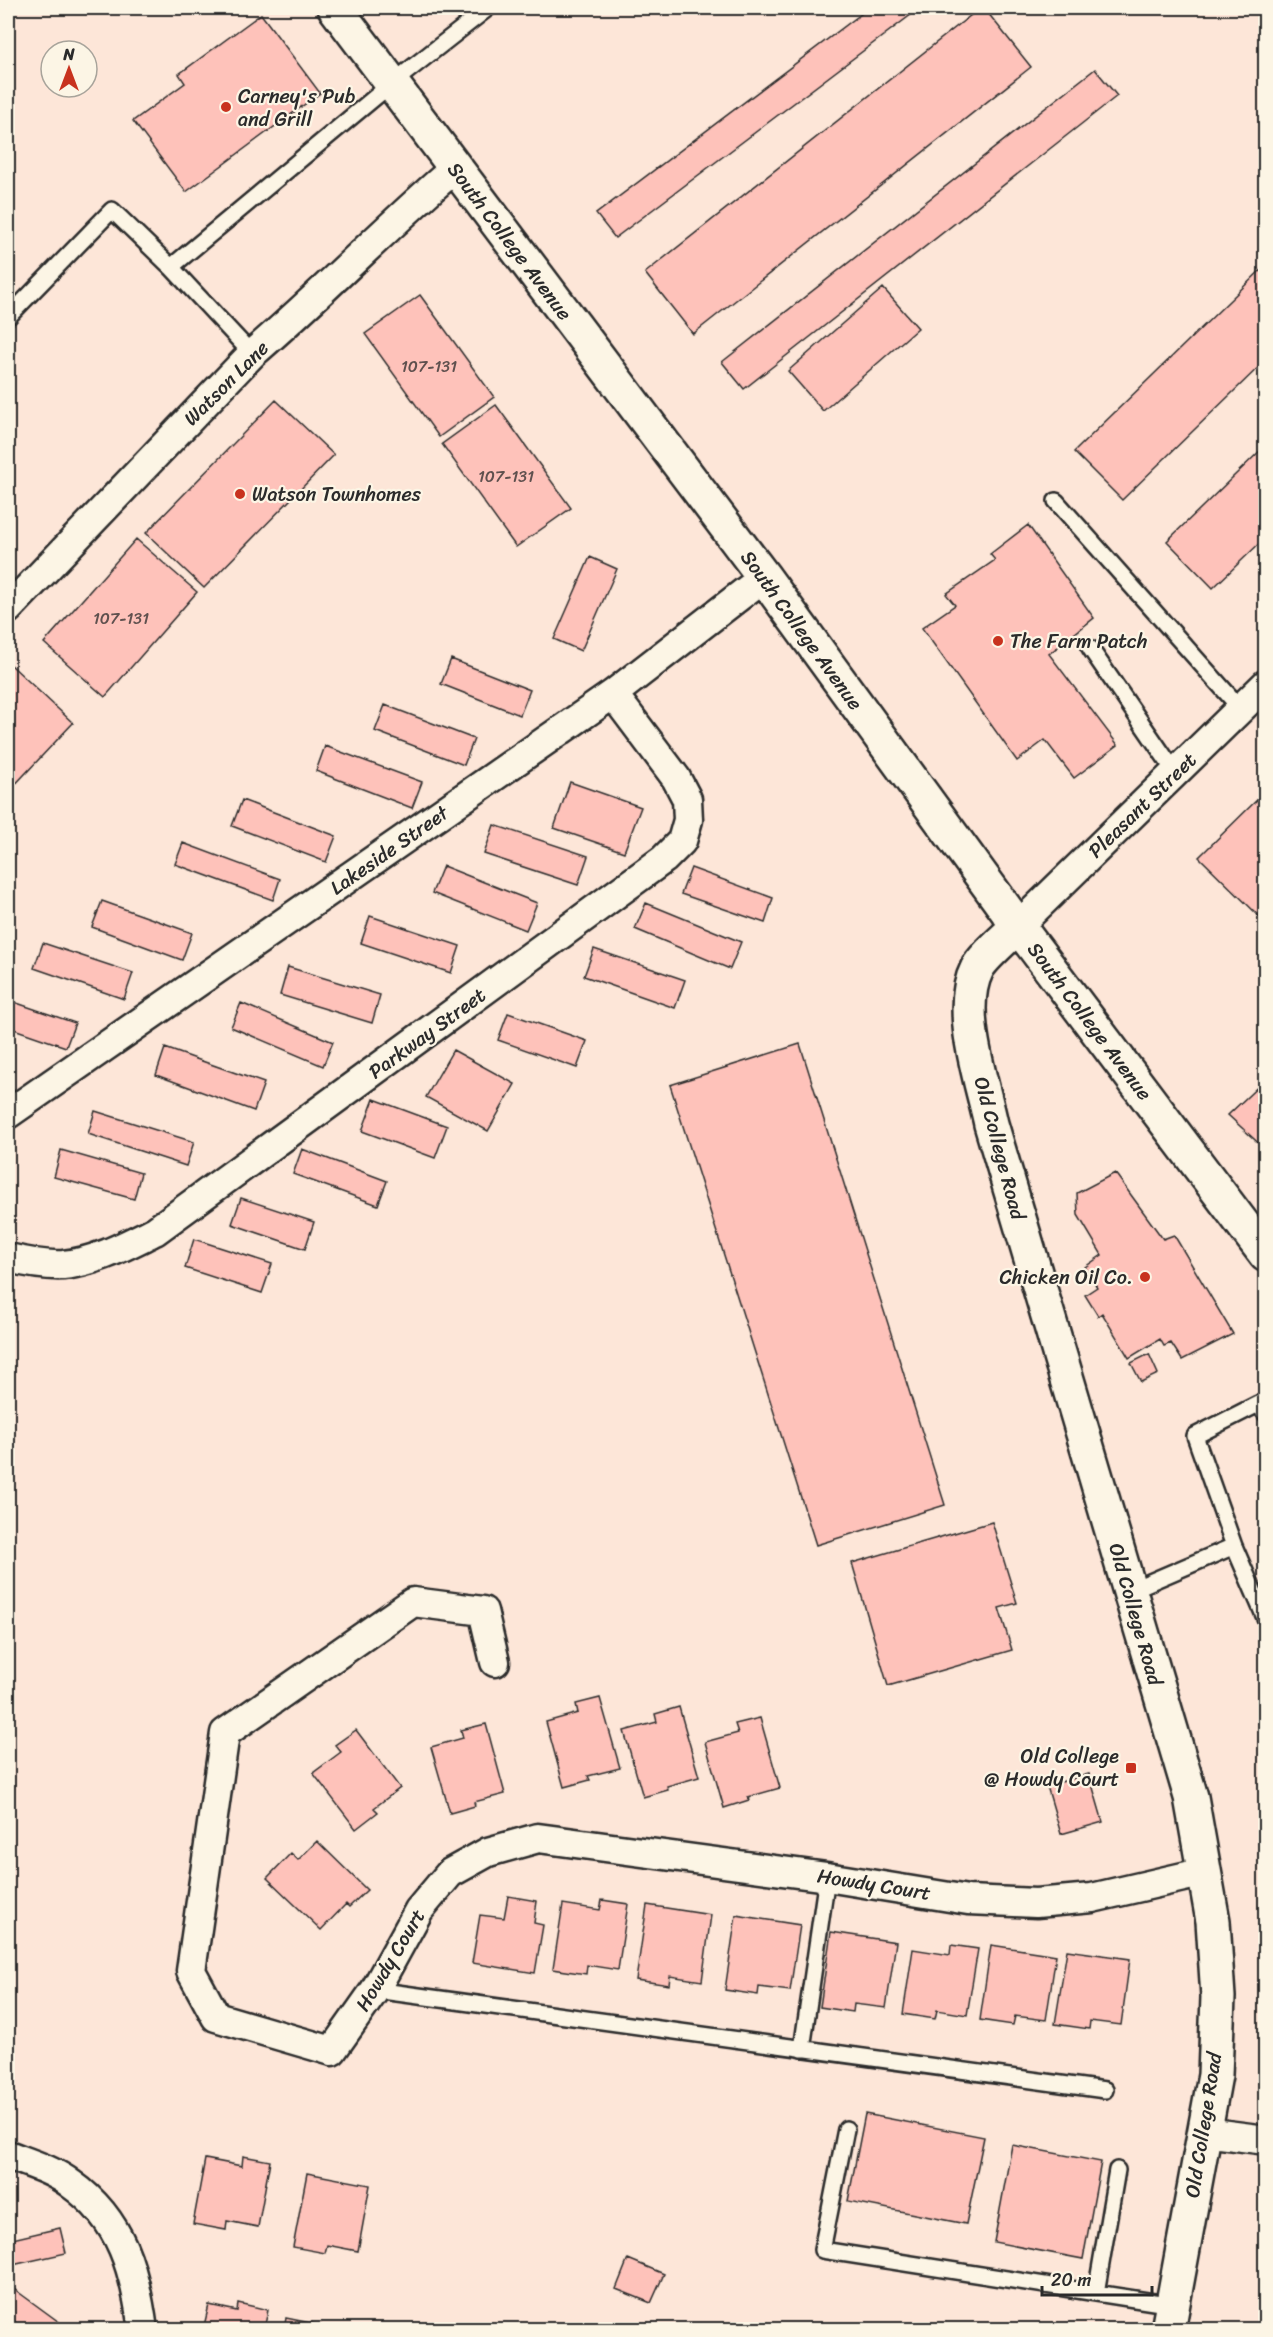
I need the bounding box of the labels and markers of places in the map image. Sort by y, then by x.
place label: Carney's Pub and Grill [238,79,356,137]
marker: Carney's Pub and Grill [219,100,233,114]
place label: Watson Townhomes [252,477,422,512]
marker: Watson Townhomes [233,487,247,501]
place label: The Farm Patch [1010,624,1147,659]
marker: The Farm Patch [991,634,1005,648]
place label: Chicken Oil Co. [1000,1260,1133,1295]
marker: Chicken Oil Co. [1138,1270,1152,1284]
place label: Old College @ Howdy Court [984,1739,1119,1797]
marker: Old College @ Howdy Court [1124,1761,1138,1775]

